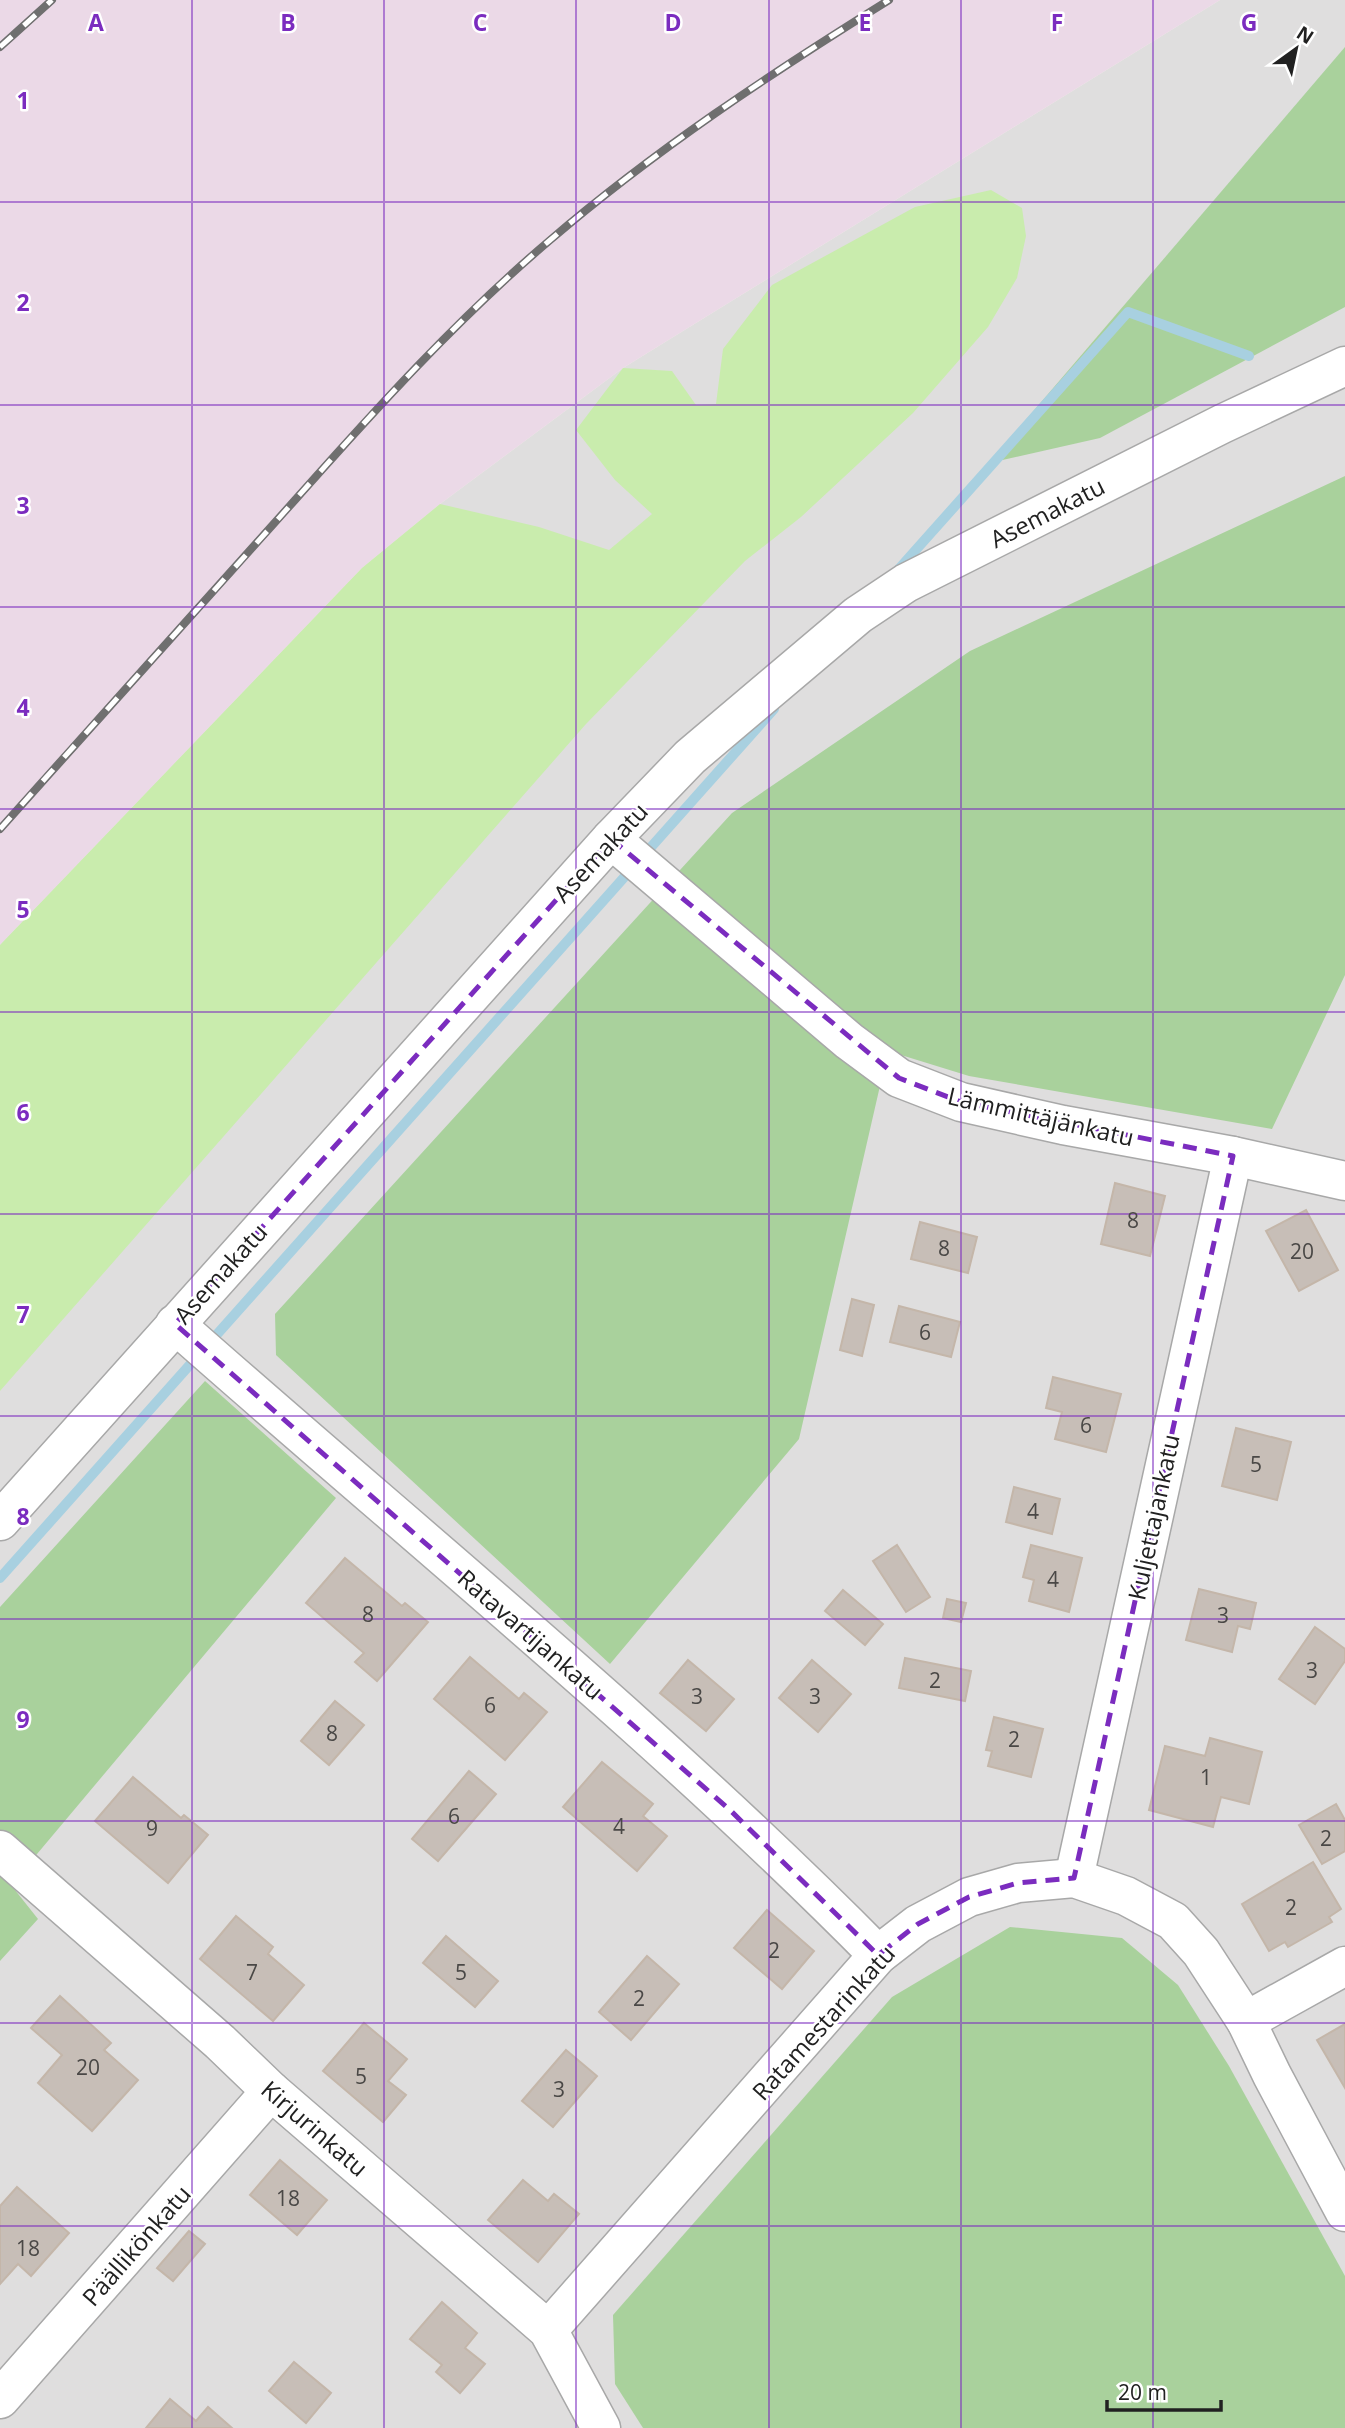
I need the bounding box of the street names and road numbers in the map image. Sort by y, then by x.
street label: Asemakatu [984,469,1110,555]
street label: Asemakatu [545,795,655,909]
street label: Lämmittäjänkatu [945,1079,1137,1153]
street label: Asemakatu [166,1216,274,1330]
street label: Kuljettajankatu [1119,1431,1187,1603]
street label: Ratavartijankatu [451,1561,611,1707]
street label: Ratamestarinkatu [744,1937,902,2107]
street label: Kirjurinkatu [255,2073,375,2183]
street label: Päällikönkatu [74,2177,198,2313]

